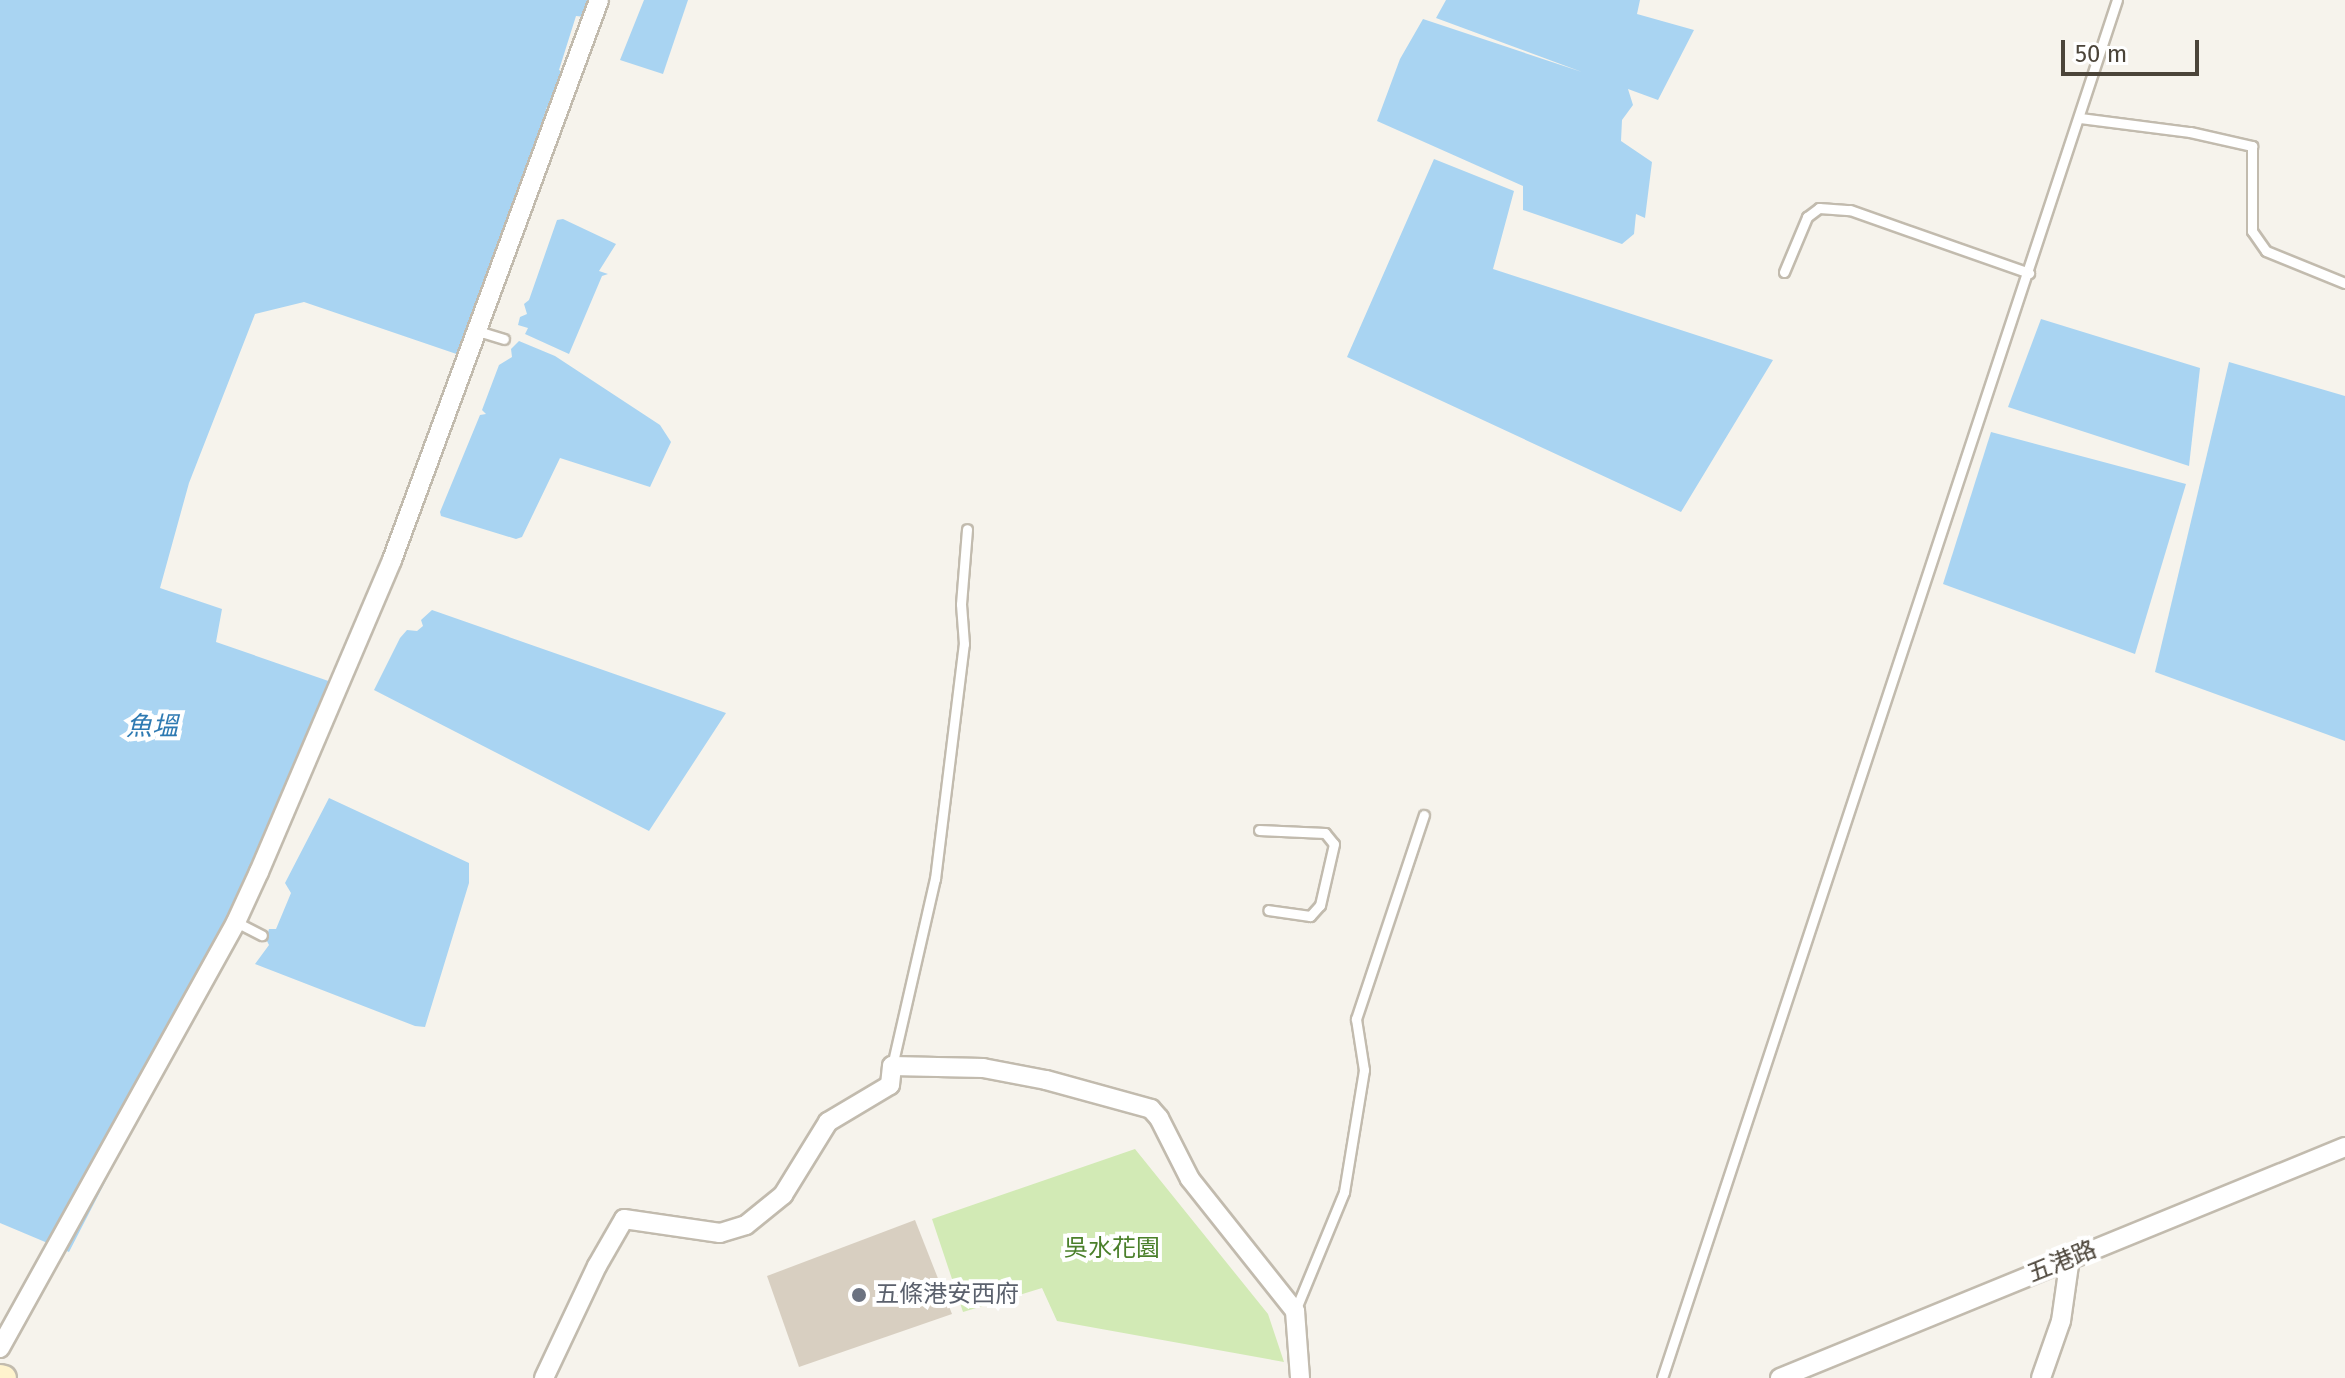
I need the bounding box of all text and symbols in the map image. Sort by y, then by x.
scale bar [2065,24,2203,74]
text: 50 m [2075,40,2127,68]
water label: 魚塭 [126,711,178,743]
park label: 吳水花園 [1064,1235,1160,1263]
street label: 五港路 [2023,1235,2101,1289]
place label: 五條港安西府 [875,1281,1019,1309]
marker: 五條港安西府 [850,1286,868,1304]

